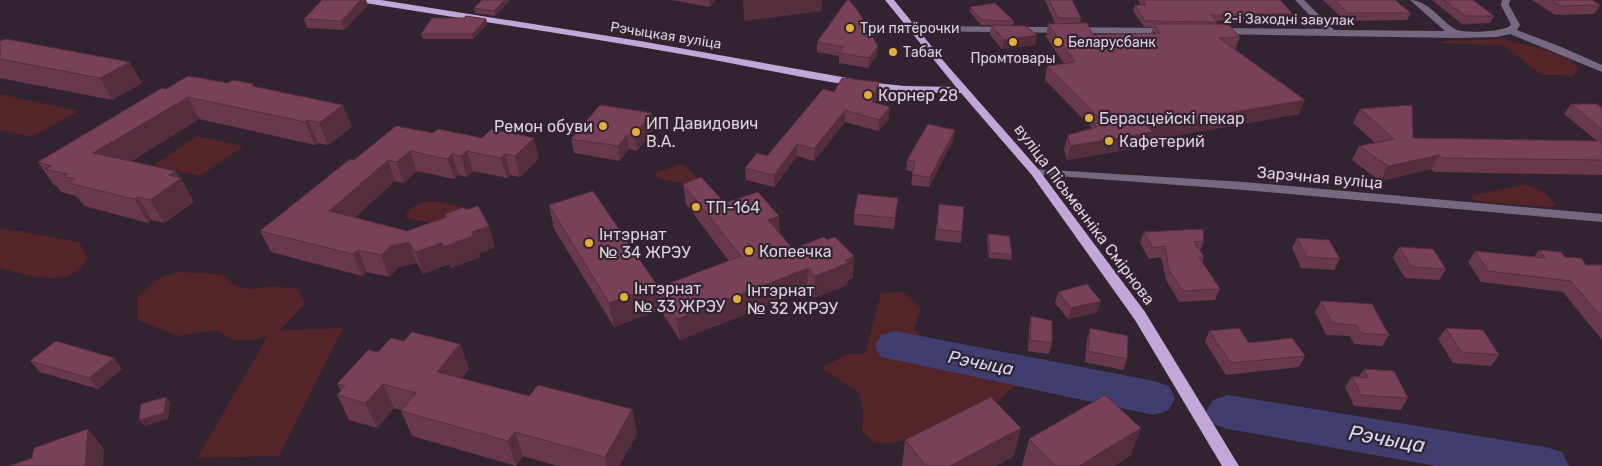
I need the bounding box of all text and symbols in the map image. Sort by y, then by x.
street label: 2-і Заходні завулак [1224,10,1355,29]
street label: Рэчыцкая вуліца [609,18,723,53]
place label: Три пятёрочки [860,20,959,37]
marker: Три пятёрочки [844,22,856,34]
place label: Беларусбанк [1068,34,1156,51]
marker: Промтовары [1007,36,1019,48]
marker: Беларусбанк [1052,36,1064,48]
place label: Табак [903,44,943,61]
marker: Табак [887,46,899,58]
place label: Промтовары [971,50,1055,67]
place label: Корнер 28 [878,86,958,105]
marker: Корнер 28 [862,89,874,101]
place label: Берасцейскі пекар [1099,109,1245,128]
marker: Берасцейскі пекар [1083,112,1095,124]
place label: ИП Давидович В.А. [646,114,758,151]
place label: Ремон обуви [494,117,593,136]
marker: Ремон обуви [597,120,609,132]
street label: вуліца Пісьменніка Смірнова [1010,120,1159,308]
marker: ИП Давидович В.А. [630,126,642,138]
place label: Кафетерий [1119,132,1205,151]
marker: Кафетерий [1103,135,1115,147]
street label: Зарэчная вуліца [1256,163,1384,192]
place label: ТП-164 [706,198,760,217]
marker: ТП-164 [690,201,702,213]
place label: Інтэрнат № 34 ЖРЭУ [599,225,691,262]
marker: Інтэрнат № 34 ЖРЭУ [583,237,595,249]
place label: Копеечка [759,242,832,261]
marker: Копеечка [743,245,755,257]
place label: Інтэрнат № 33 ЖРЭУ [634,279,726,316]
place label: Інтэрнат № 32 ЖРЭУ [747,281,839,318]
marker: Інтэрнат № 33 ЖРЭУ [618,291,630,303]
marker: Інтэрнат № 32 ЖРЭУ [731,293,743,305]
water label: Рэчыца [946,346,1016,380]
water label: Рэчыца [1347,419,1427,458]

